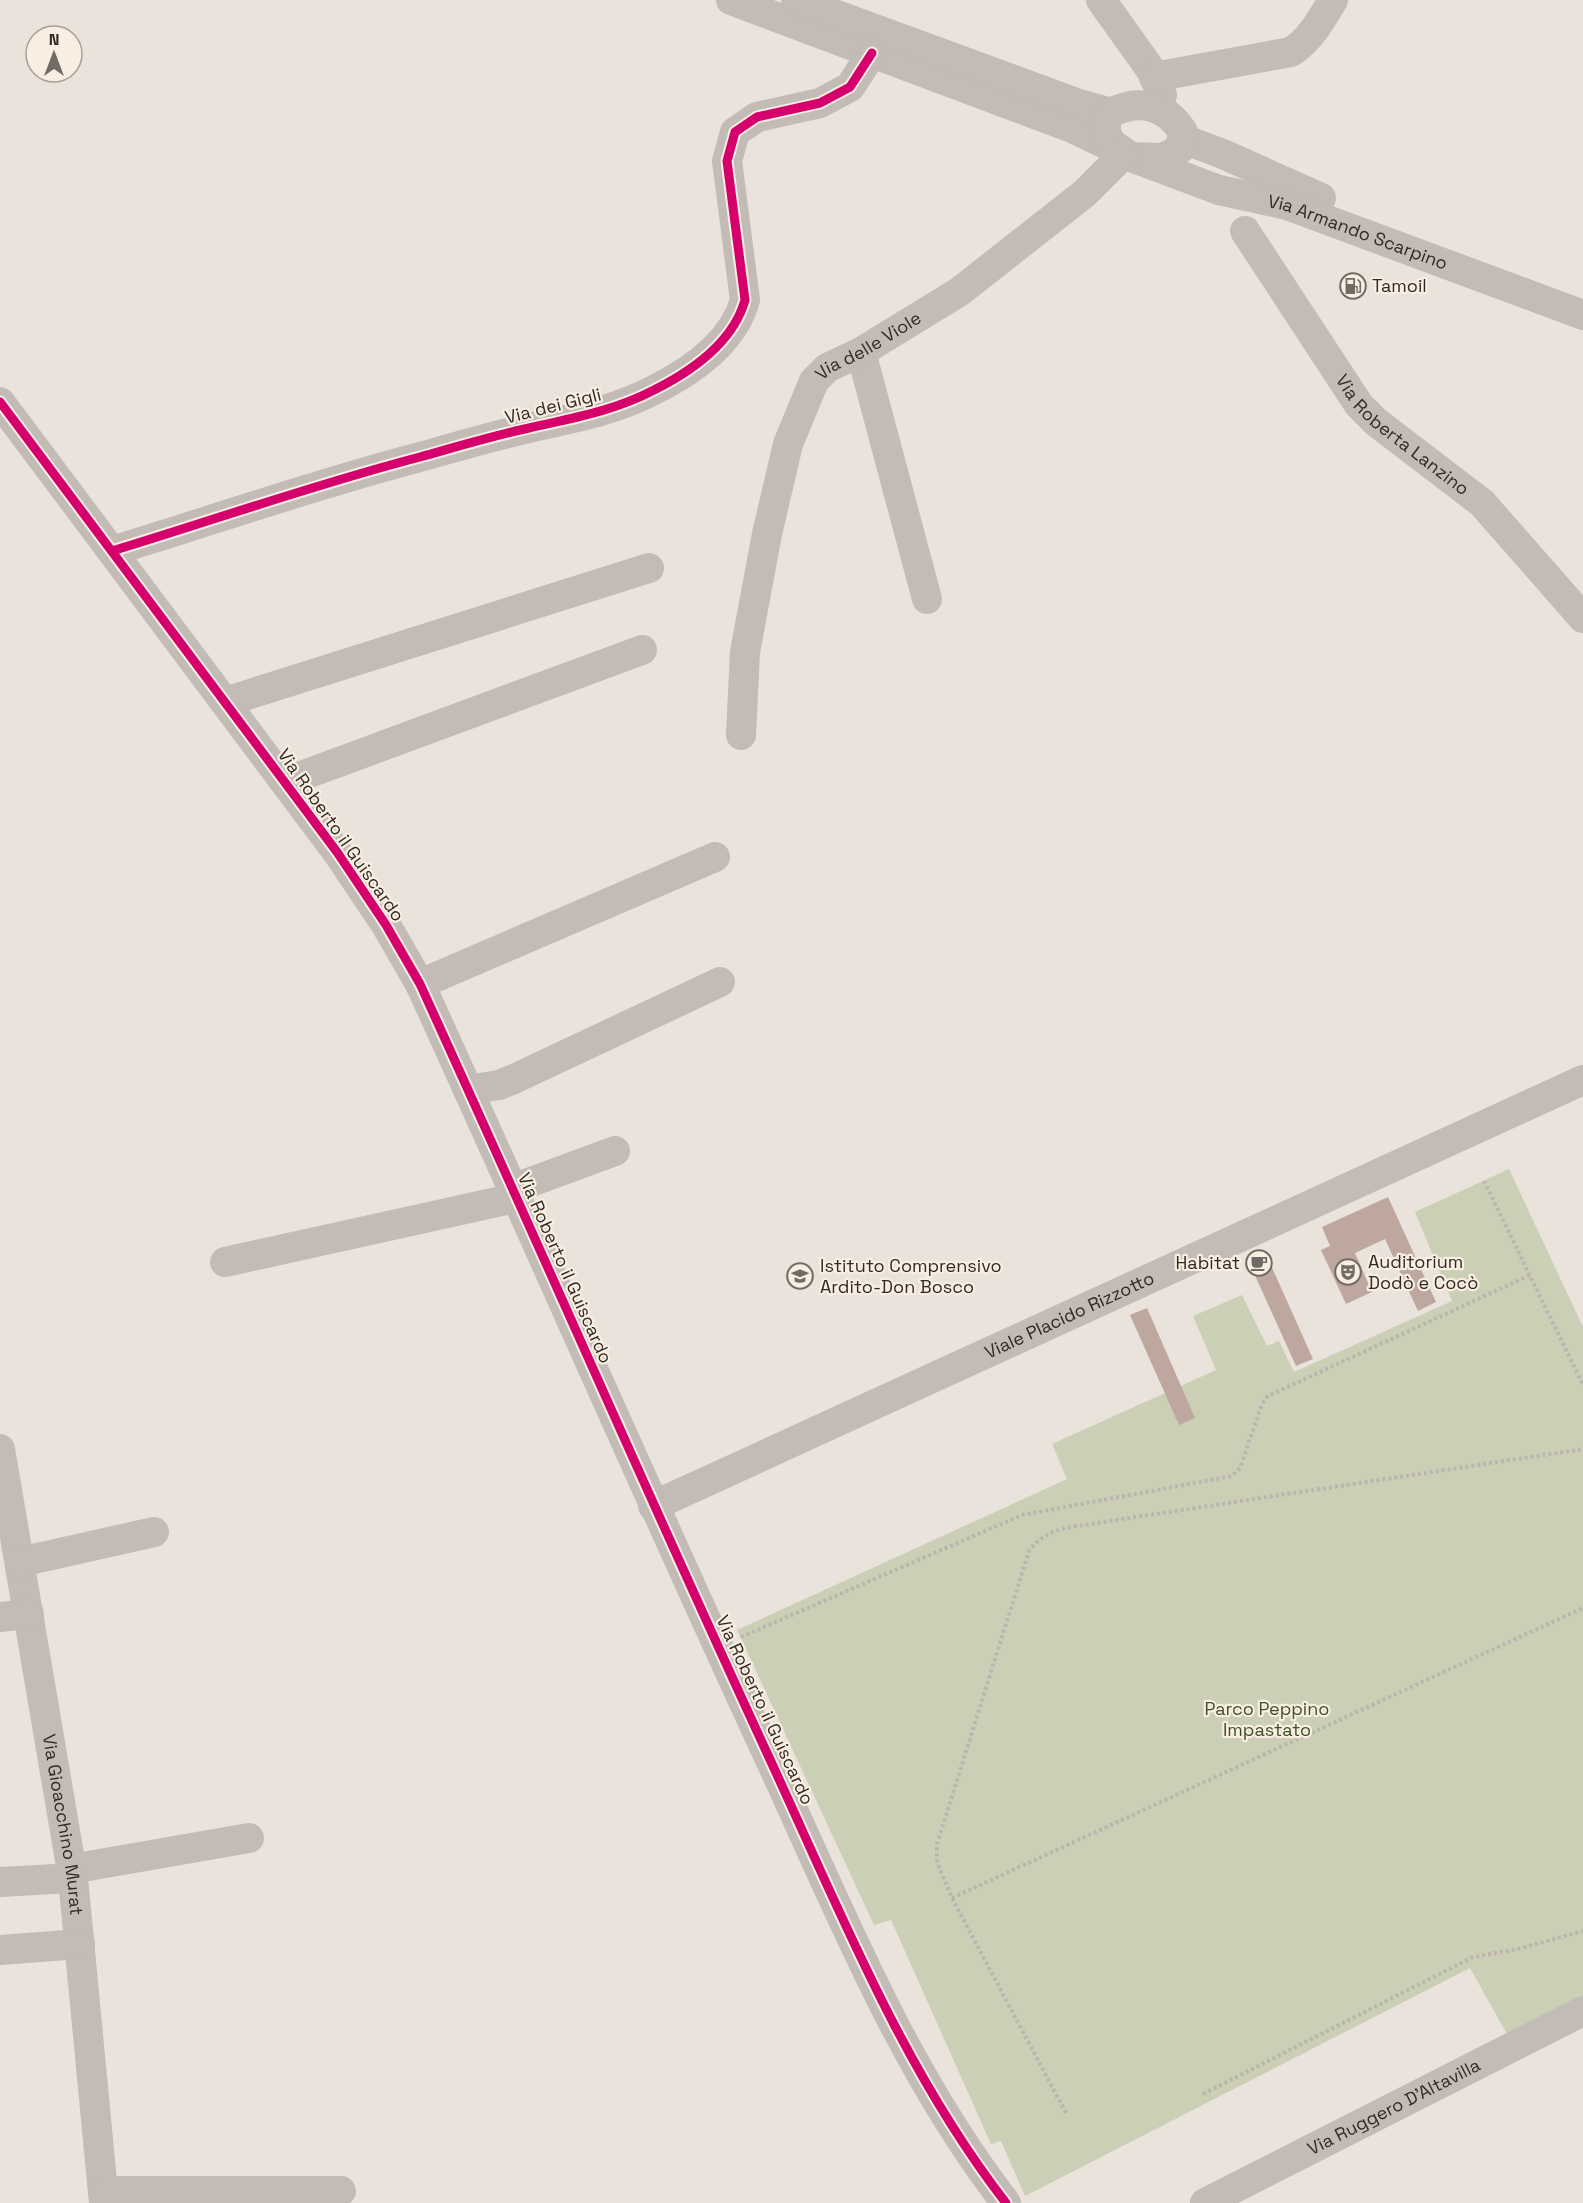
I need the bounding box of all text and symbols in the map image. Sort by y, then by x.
north arrow [24,24,84,84]
text: N [49,29,59,50]
street label: Via Armando Scarpino [1266,189,1451,275]
fuel station icon: Tamoil [1338,271,1368,301]
place label: Tamoil [1372,274,1427,297]
street label: Via delle Viole [810,306,925,385]
street label: Via Roberta Lanzino [1331,370,1474,500]
street label: Via dei Gigli [502,382,603,429]
street label: Via Roberto il Guiscardo [273,744,410,926]
street label: Via Roberto il Guiscardo [513,1169,618,1367]
cafe icon: Habitat [1244,1248,1274,1278]
place label: Auditorium Dodò e Cocò [1368,1250,1478,1294]
place label: Habitat [1176,1251,1240,1274]
place label: Istituto Comprensivo Ardito-Don Bosco [820,1254,1002,1298]
theatre icon: Auditorium Dodò e Cocò [1333,1257,1363,1287]
school or university icon: Istituto Comprensivo Ardito-Don Bosco [785,1261,815,1291]
street label: Viale Placido Rizzotto [981,1266,1158,1364]
street label: Via Roberto il Guiscardo [711,1611,819,1808]
park label: Parco Peppino Impastato [1205,1697,1329,1741]
street label: Via Gioacchino Murat [38,1732,88,1916]
street label: Via Ruggero D'Altavilla [1303,2053,1484,2160]

